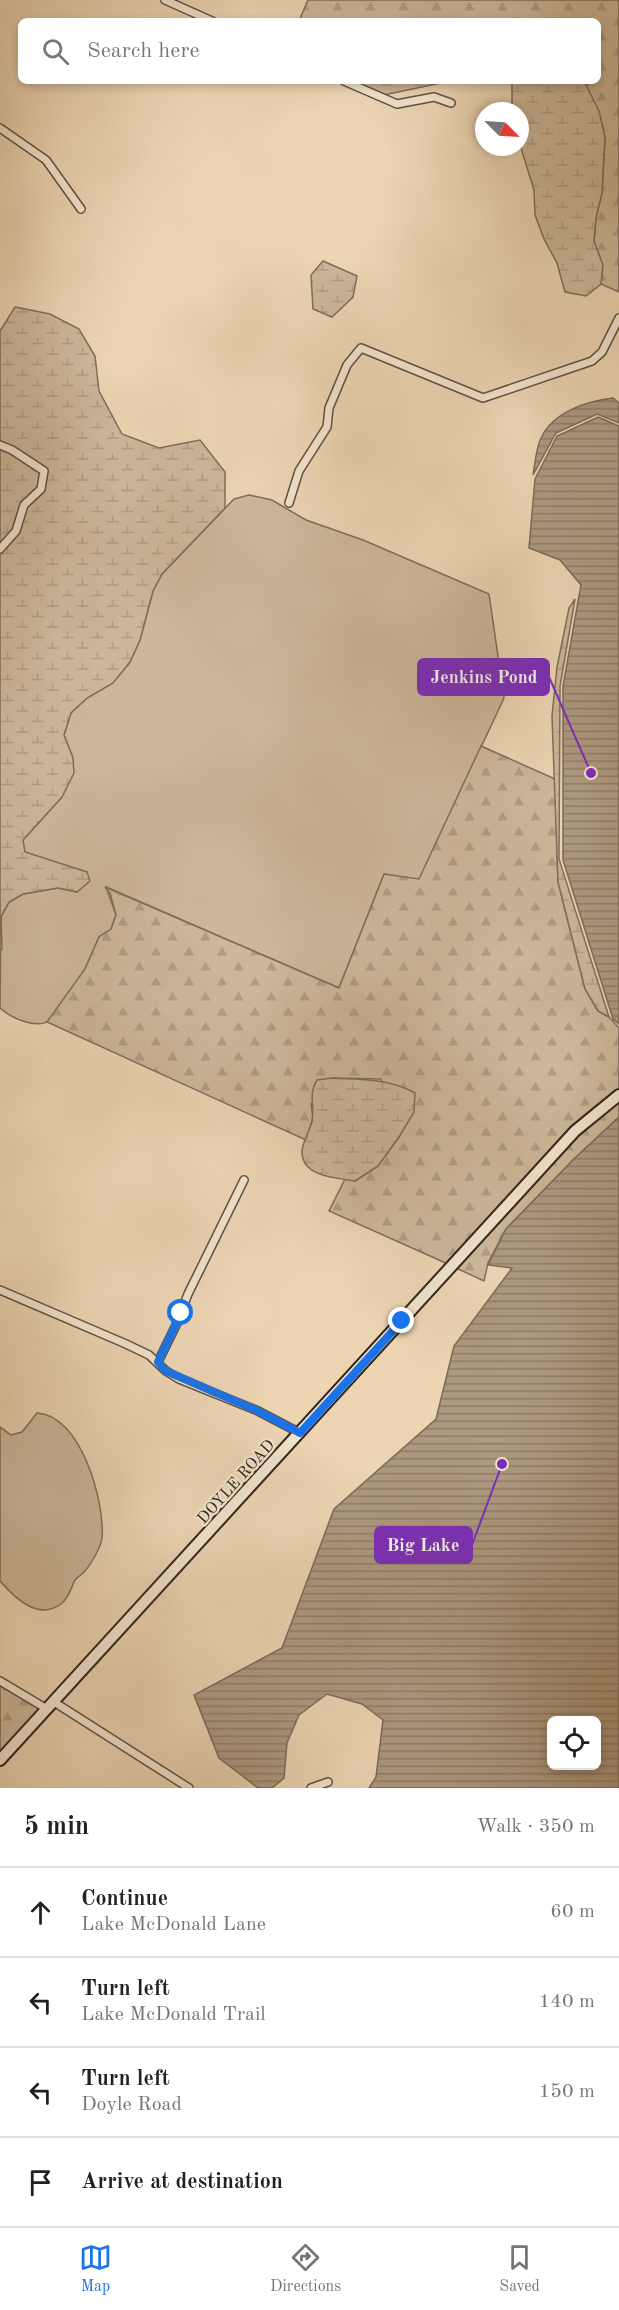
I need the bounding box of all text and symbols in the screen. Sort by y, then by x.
search box [18,18,601,84]
icon: search [39,35,72,68]
text: Search here [87,40,200,62]
north arrow [475,102,529,156]
callout: Jenkins Pond [418,659,549,695]
text: Jenkins Pond [431,669,538,687]
route start [167,1299,193,1325]
route end [388,1307,414,1333]
street label: DOYLE ROAD [195,1437,278,1527]
callout: Big Lake [375,1527,472,1563]
text: Big Lake [387,1537,459,1555]
map controls [547,1716,601,1770]
button: locate [547,1716,601,1770]
text: 5 min [24,1814,89,1840]
text: Walk · 350 m [476,1817,595,1837]
text: Continue [81,1888,168,1910]
icon: ahead [24,1896,57,1929]
text: 60 m [550,1902,595,1922]
text: Lake McDonald Lane [81,1915,266,1935]
text: Turn left [81,1978,170,2000]
icon: left [24,1986,57,2019]
text: 140 m [539,1992,595,2012]
text: Lake McDonald Trail [81,2005,266,2025]
text: Turn left [81,2068,170,2090]
icon: left [24,2076,57,2109]
text: 150 m [539,2082,595,2102]
text: Doyle Road [81,2095,182,2115]
icon: arrive [24,2166,57,2199]
text: Arrive at destination [81,2171,283,2193]
tab: Map [79,2241,112,2297]
tab: Directions [270,2241,341,2297]
tab: Saved [499,2241,540,2297]

